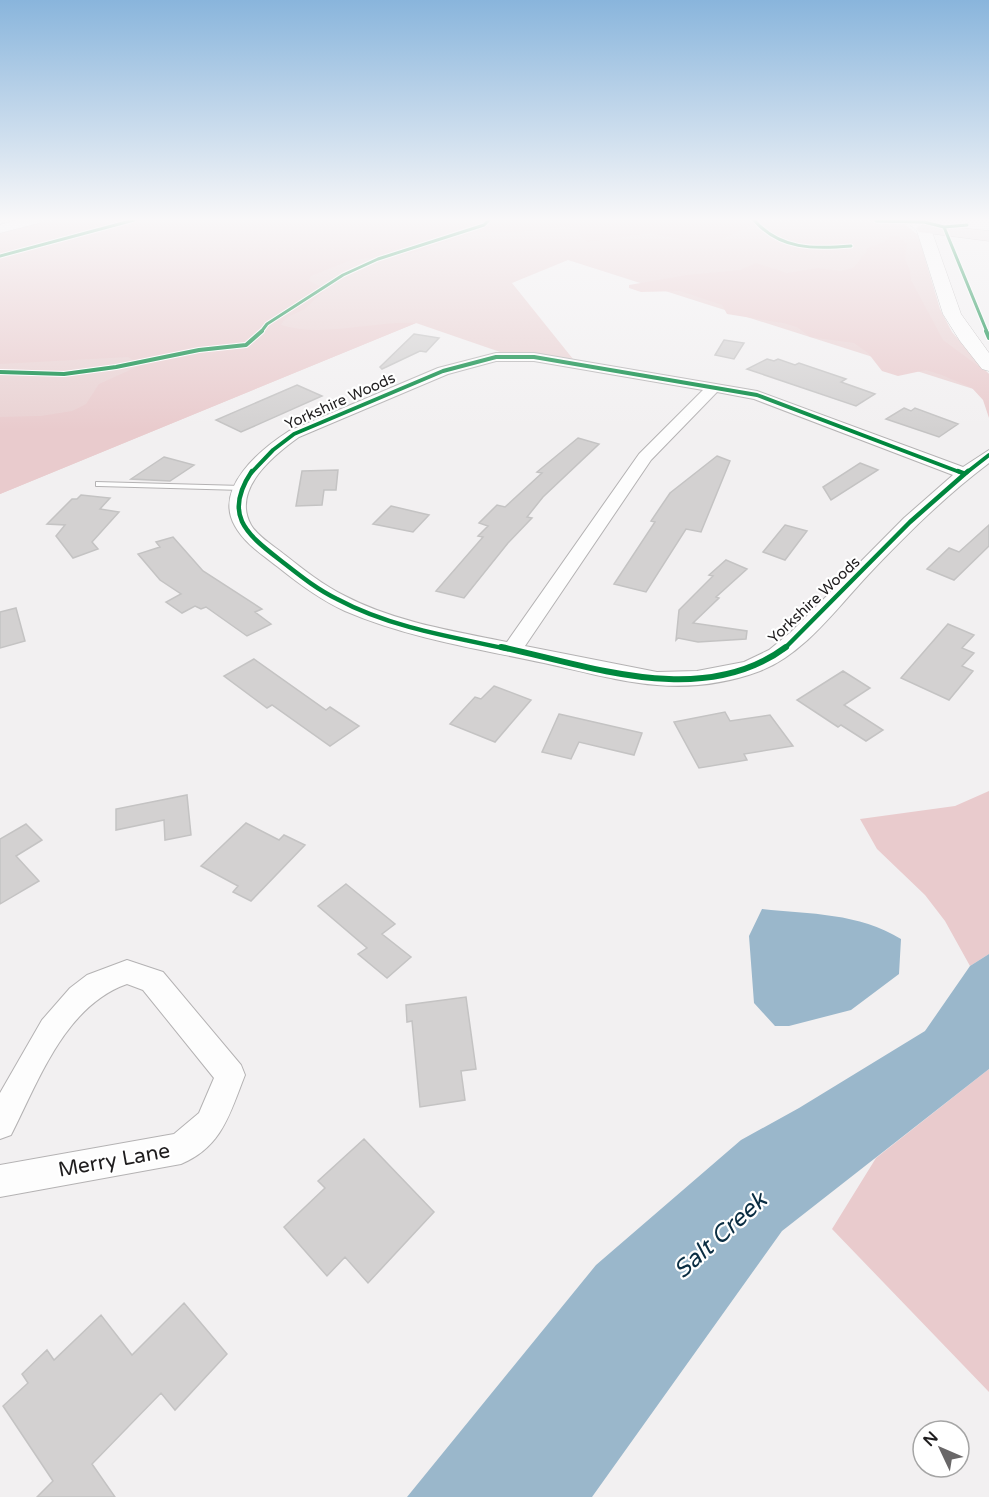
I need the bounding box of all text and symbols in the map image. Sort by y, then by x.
street label: Yorkshire Woods [282,369,398,433]
street label: Yorkshire Woods [764,553,864,647]
street label: Merry Lane [56,1138,172,1183]
water label: Salt Creek [668,1185,774,1285]
north arrow [911,1419,971,1479]
text: N [919,1428,943,1451]

